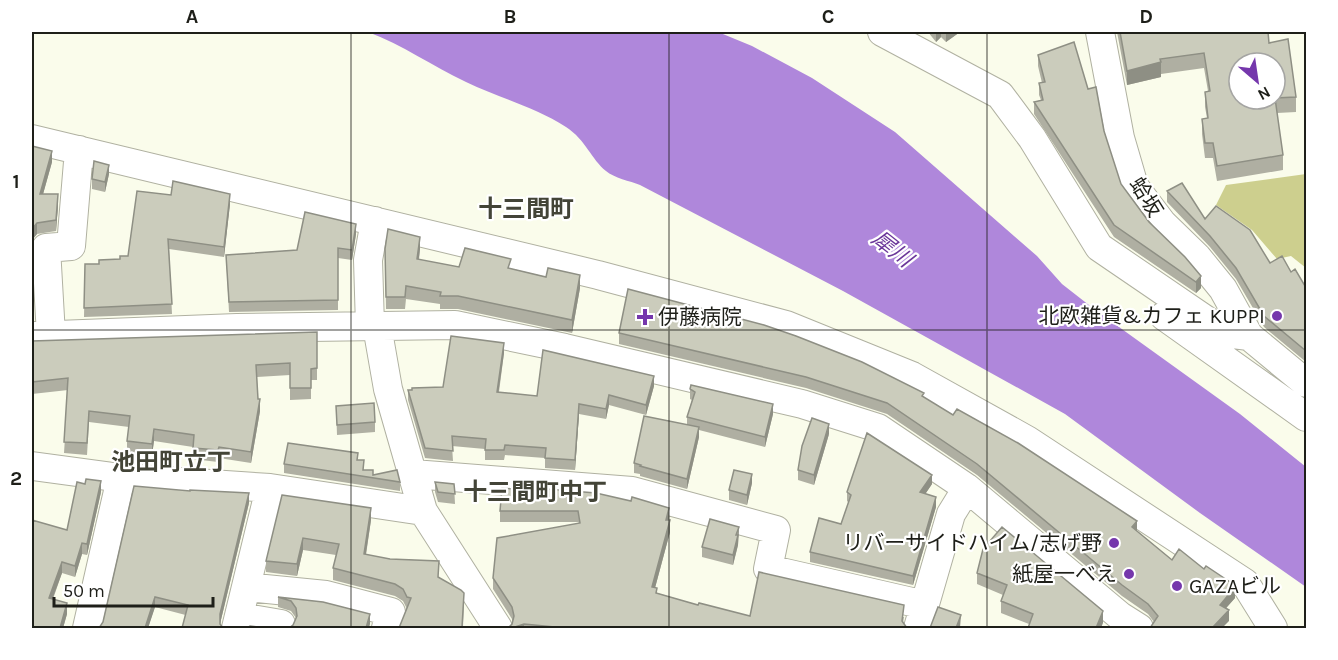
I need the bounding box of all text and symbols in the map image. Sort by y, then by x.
text: A [186,5,199,28]
text: B [504,5,516,28]
text: C [822,5,834,28]
text: D [1139,5,1153,28]
north arrow [1227,51,1287,111]
text: N [1254,83,1274,105]
text: 1 [12,170,20,193]
street label: 蛤坂 [1125,173,1167,221]
district label: 十三間町 [478,195,574,223]
water label: 犀川 [867,225,919,274]
place label: 北欧雑貨&カフェ KUPPI [1038,304,1265,328]
place label: 伊藤病院 [658,305,742,329]
marker: 伊藤病院 [636,308,654,326]
marker: 北欧雑貨&カフェ KUPPI [1270,309,1284,323]
district label: 池田町立丁 [111,448,231,476]
text: 2 [10,467,22,490]
district label: 十三間町中丁 [463,478,607,506]
place label: リバーサイドハイム/志げ野 [842,531,1102,555]
marker: リバーサイドハイム/志げ野 [1107,536,1121,550]
place label: 紙屋一べえ [1012,562,1117,586]
marker: 紙屋一べえ [1122,567,1136,581]
scale bar [54,570,213,608]
place label: GAZAビル [1189,574,1281,598]
marker: GAZAビル [1170,579,1184,593]
text: 50 m [63,580,105,602]

